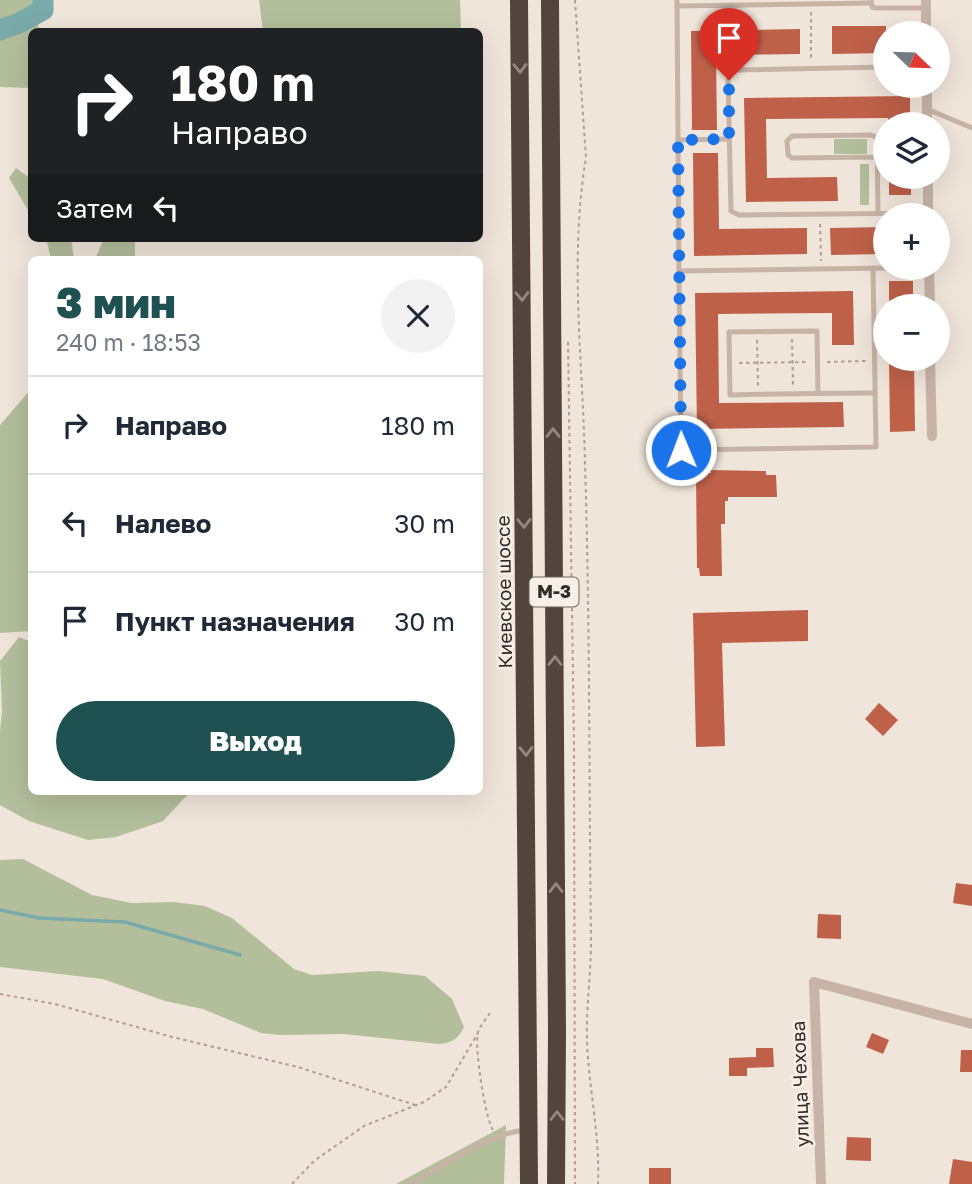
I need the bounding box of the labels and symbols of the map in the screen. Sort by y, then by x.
pin [699,8,759,80]
north arrow [873,21,950,98]
one-way arrow [512,63,528,74]
one-way arrow [514,291,530,301]
position arrow [644,413,718,487]
one-way arrow [545,428,561,438]
street label: Киевское шоссе [491,515,516,669]
one-way arrow [516,518,532,529]
road number: М-3 [530,578,578,606]
one-way arrow [547,655,563,666]
one-way arrow [518,746,534,756]
one-way arrow [548,883,564,893]
street label: улица Чехова [786,1020,813,1148]
one-way arrow [549,1110,565,1121]

